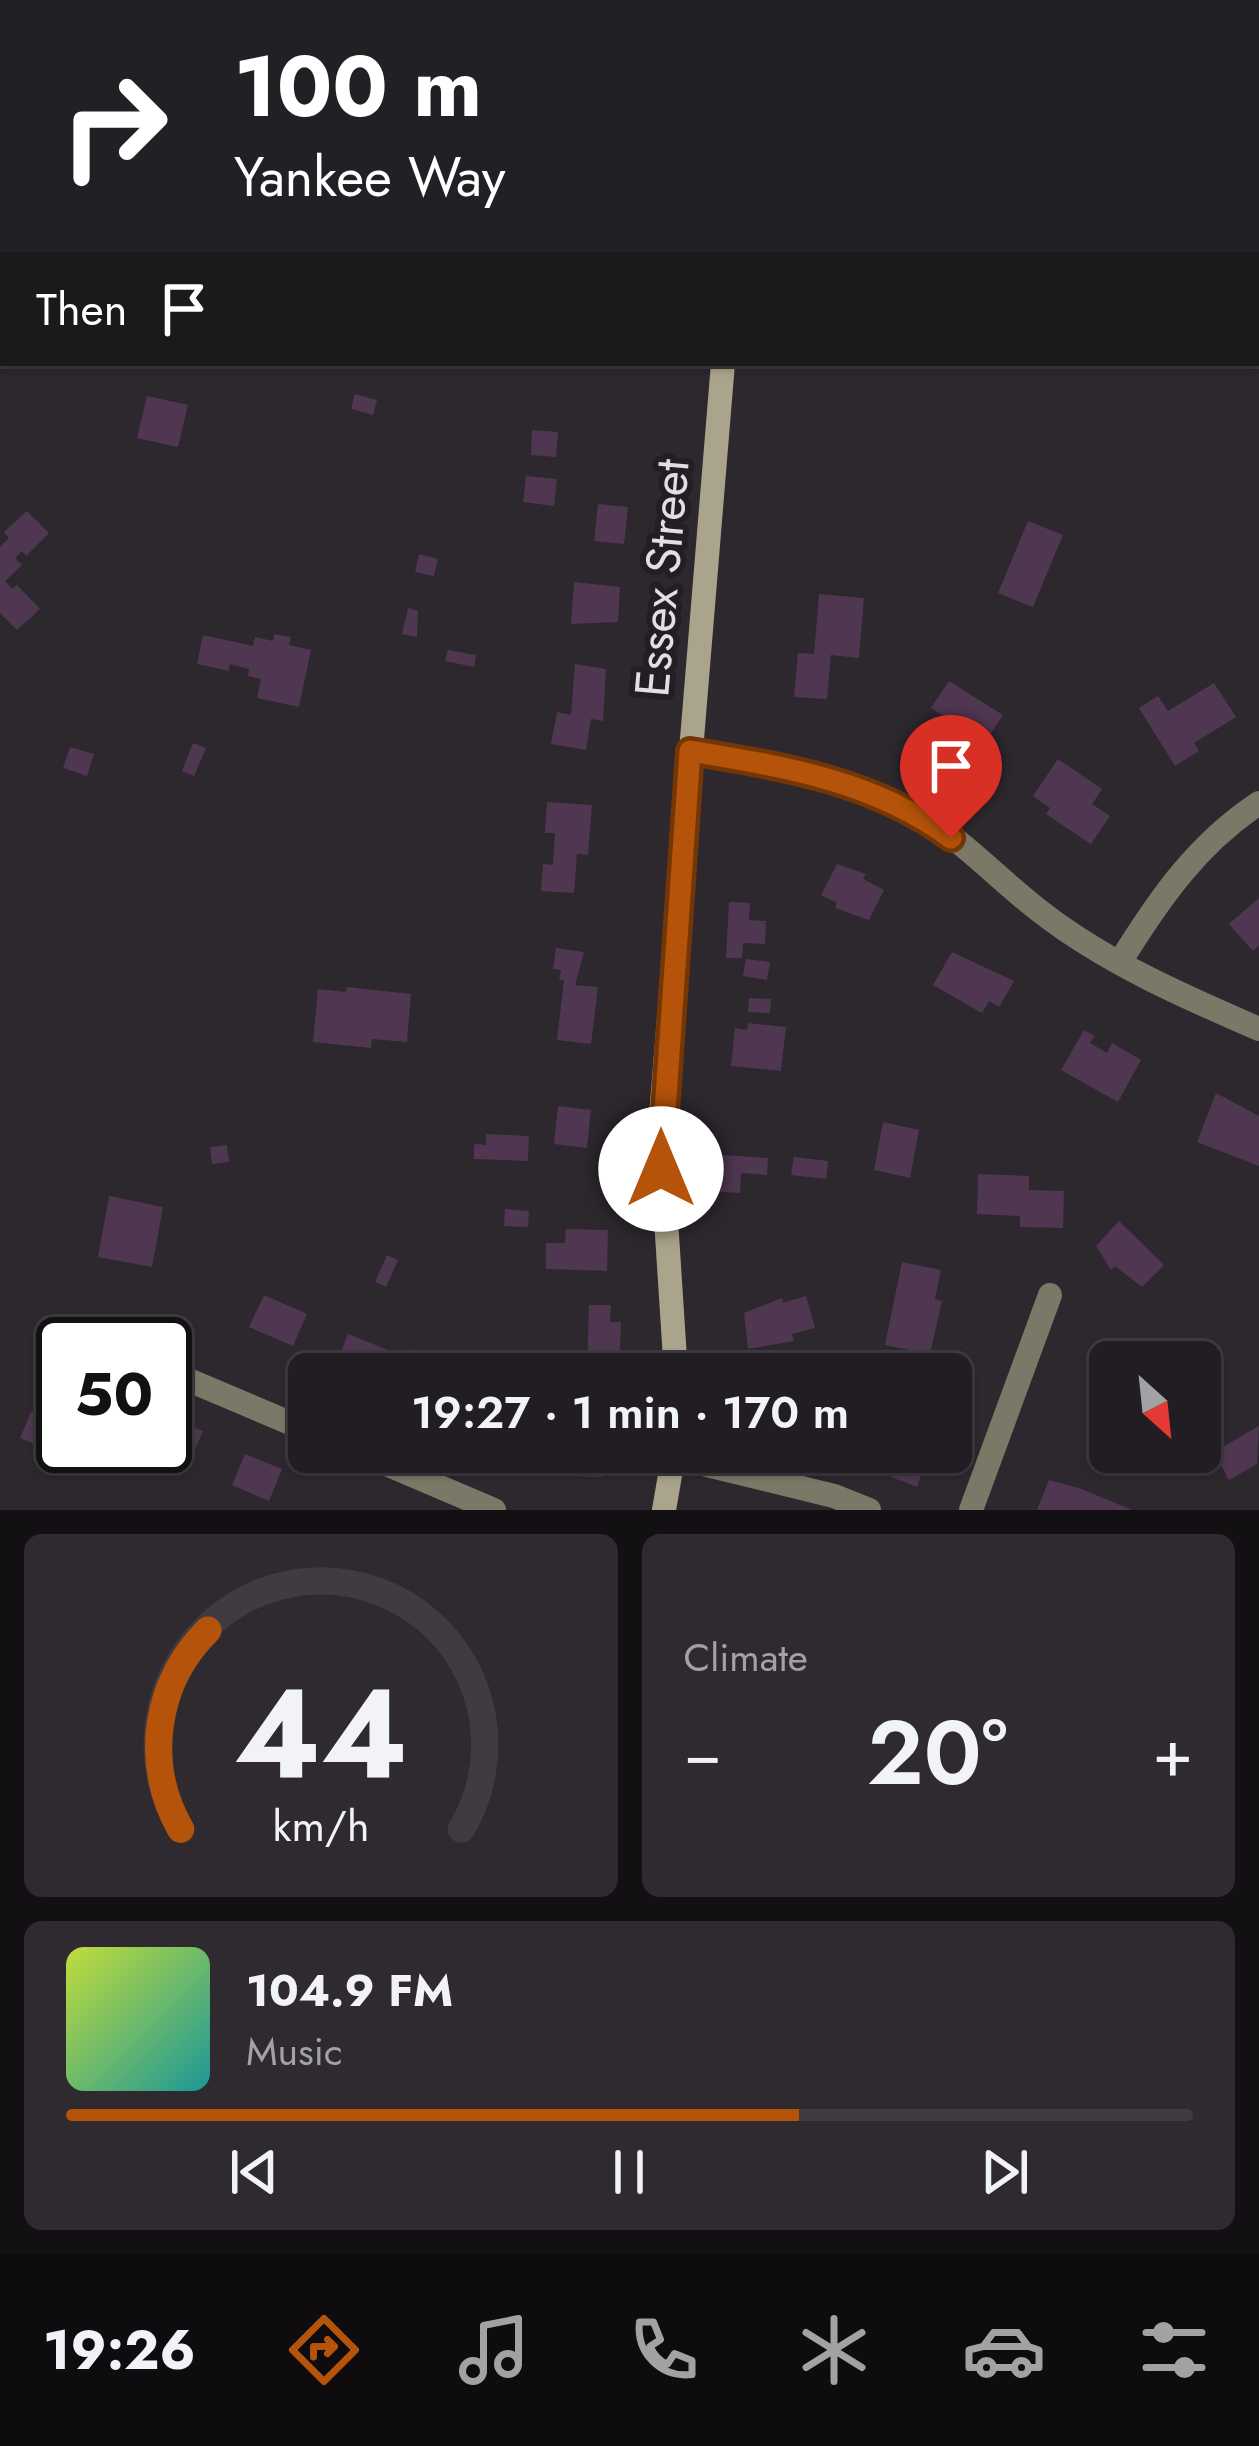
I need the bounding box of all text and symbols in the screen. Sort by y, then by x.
text: 100 m [234,26,482,148]
icon: right [36,48,192,204]
text: Yankee Way [234,138,506,216]
icon: arrive [151,276,217,342]
text: Then [36,277,127,342]
street label: Essex Street [617,456,707,700]
pin [900,715,1002,838]
icon: arrive [918,733,984,799]
position arrow [598,1106,724,1232]
speed limit sign: 50 [36,1317,192,1473]
north arrow [1089,1341,1221,1473]
map controls [1089,1341,1221,1473]
text: 19:27 · 1 min · 170 m [411,1380,849,1445]
text: Climate [684,1629,808,1686]
text: 44 [234,1644,408,1825]
text: 20° [867,1688,1008,1818]
text: − [684,1705,722,1801]
text: + [1152,1705,1193,1801]
text: km/h [272,1794,369,1856]
text: 104.9 FM [246,1958,453,2023]
text: Music [246,2023,343,2080]
icon: previous [221,2139,287,2205]
icon: pause [596,2139,662,2205]
icon: next [972,2139,1038,2205]
icon: directions [282,2308,366,2392]
icon: music [452,2308,536,2392]
icon: phone [622,2308,706,2392]
icon: climate [792,2308,876,2392]
icon: car [962,2308,1046,2392]
icon: filters [1132,2308,1216,2392]
text: 19:26 [43,2311,196,2389]

